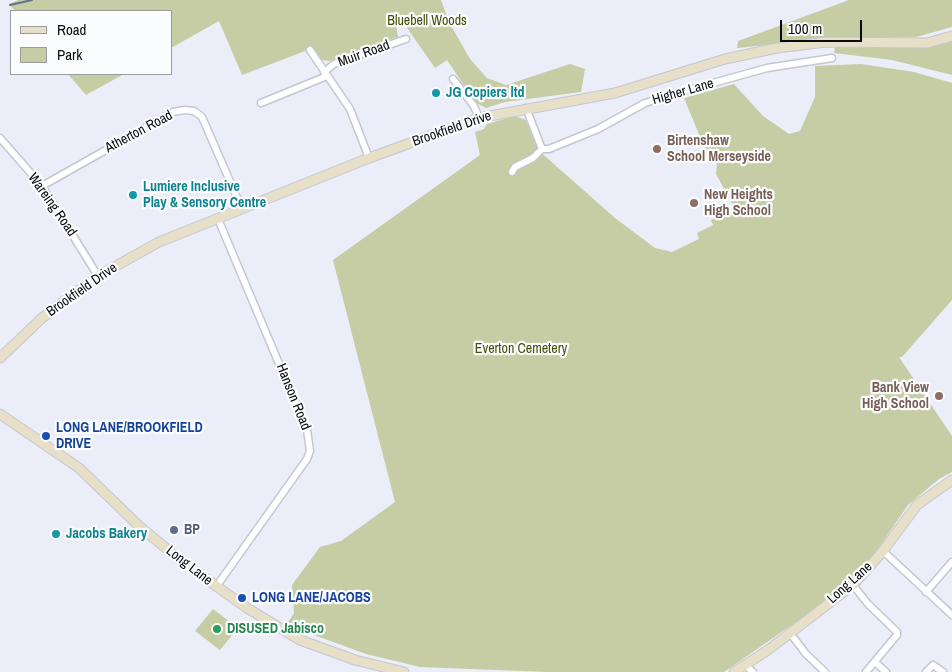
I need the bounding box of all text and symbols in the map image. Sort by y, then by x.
legend [10,10,172,75]
scale bar [782,10,864,42]
park label: Bluebell Woods [387,13,467,29]
text: 100 m [788,18,822,39]
text: Road [57,19,86,40]
street label: Muir Road [336,37,392,71]
text: Park [57,44,82,65]
street label: Higher Lane [650,75,716,109]
place label: JG Copiers ltd [446,85,524,101]
marker: JG Copiers ltd [430,87,442,99]
street label: Atherton Road [102,107,176,157]
street label: Brookfield Drive [410,108,494,150]
place label: Birtenshaw School Merseyside [667,133,771,166]
marker: Birtenshaw School Merseyside [651,143,663,155]
street label: Wareing Road [24,170,80,240]
place label: Lumiere Inclusive Play & Sensory Centre [143,179,266,212]
place label: New Heights High School [704,187,773,220]
marker: Lumiere Inclusive Play & Sensory Centre [127,189,139,201]
marker: New Heights High School [688,197,700,209]
street label: Brookfield Drive [43,260,121,320]
park label: Everton Cemetery [475,341,567,357]
street label: Hanson Road [272,361,314,433]
place label: Bank View High School [862,380,929,412]
marker: Bank View High School [933,390,945,402]
place label: LONG LANE/BROOKFIELD DRIVE [56,420,203,452]
marker: LONG LANE/BROOKFIELD DRIVE [40,430,52,442]
place label: BP [184,522,200,538]
marker: BP [168,524,180,536]
place label: Jacobs Bakery [66,526,147,542]
marker: Jacobs Bakery [50,528,62,540]
street label: Long Lane [162,543,216,589]
street label: Long Lane [824,559,876,607]
place label: LONG LANE/JACOBS [252,590,371,606]
marker: LONG LANE/JACOBS [236,592,248,604]
place label: DISUSED Jabisco [227,621,324,637]
marker: DISUSED Jabisco [211,623,223,635]

